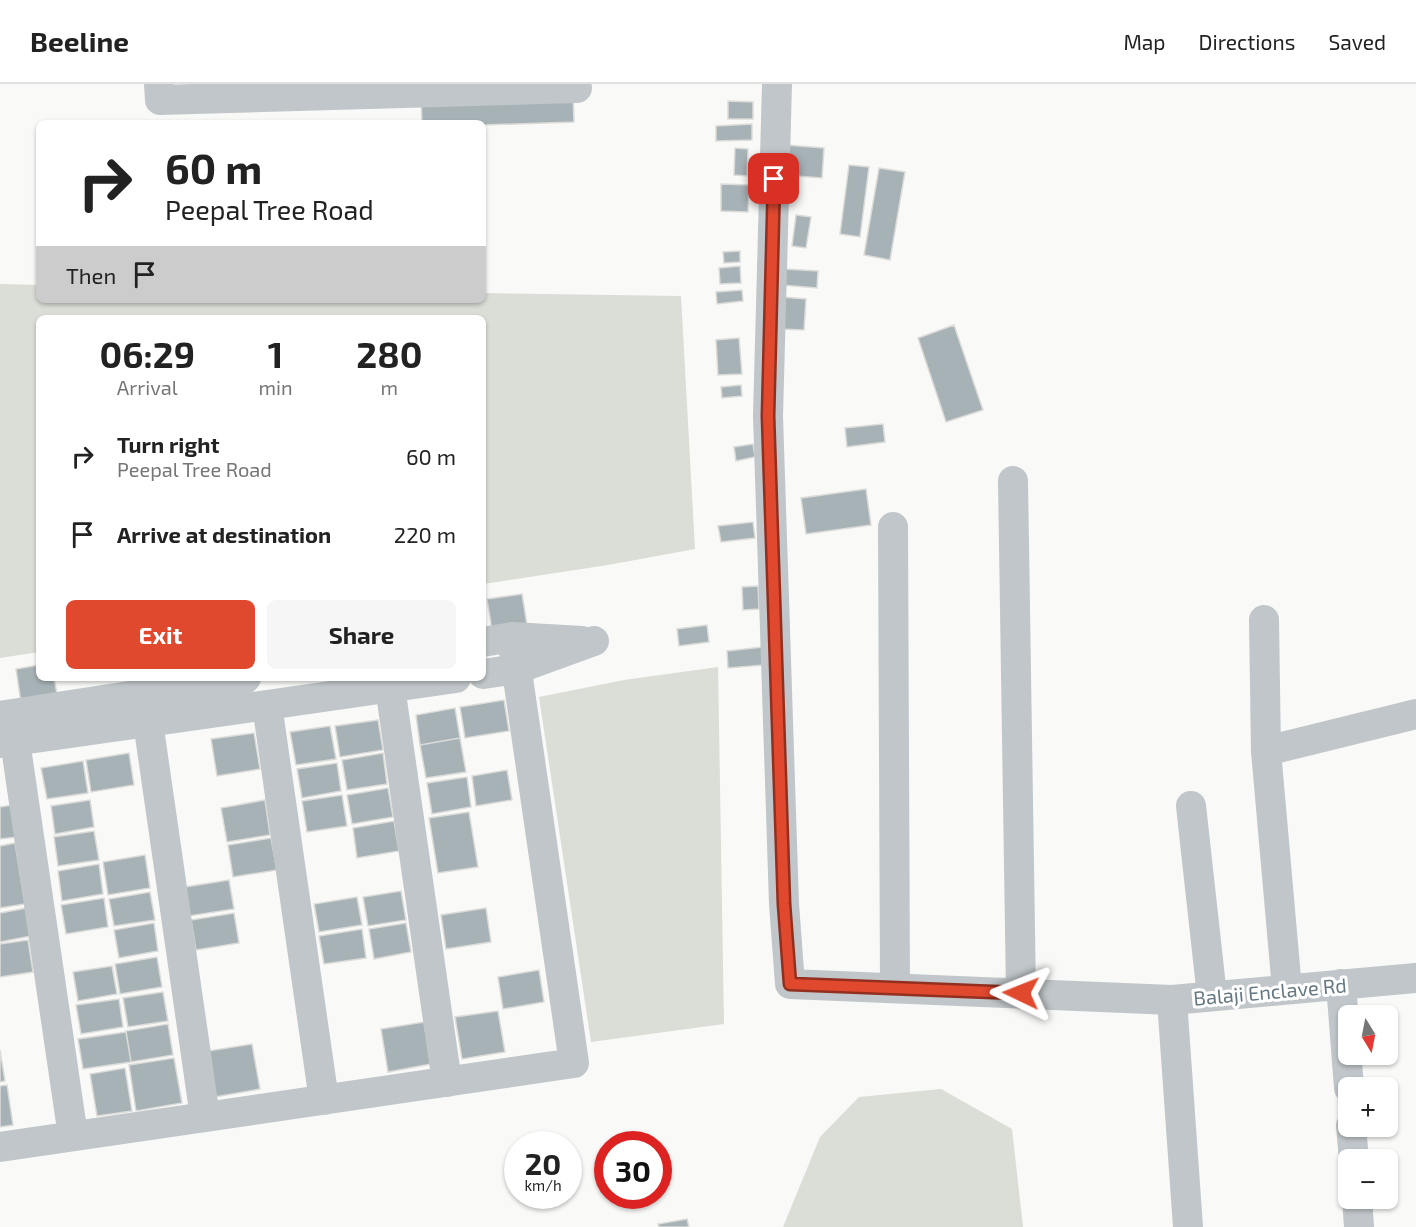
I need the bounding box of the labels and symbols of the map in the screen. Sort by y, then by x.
pin [748,153,799,204]
position arrow [989,961,1053,1025]
street label: Balaji Enclave Rd [1192,972,1348,1010]
north arrow [1338,1005,1398,1065]
speed limit sign: 30 [594,1131,672,1209]

